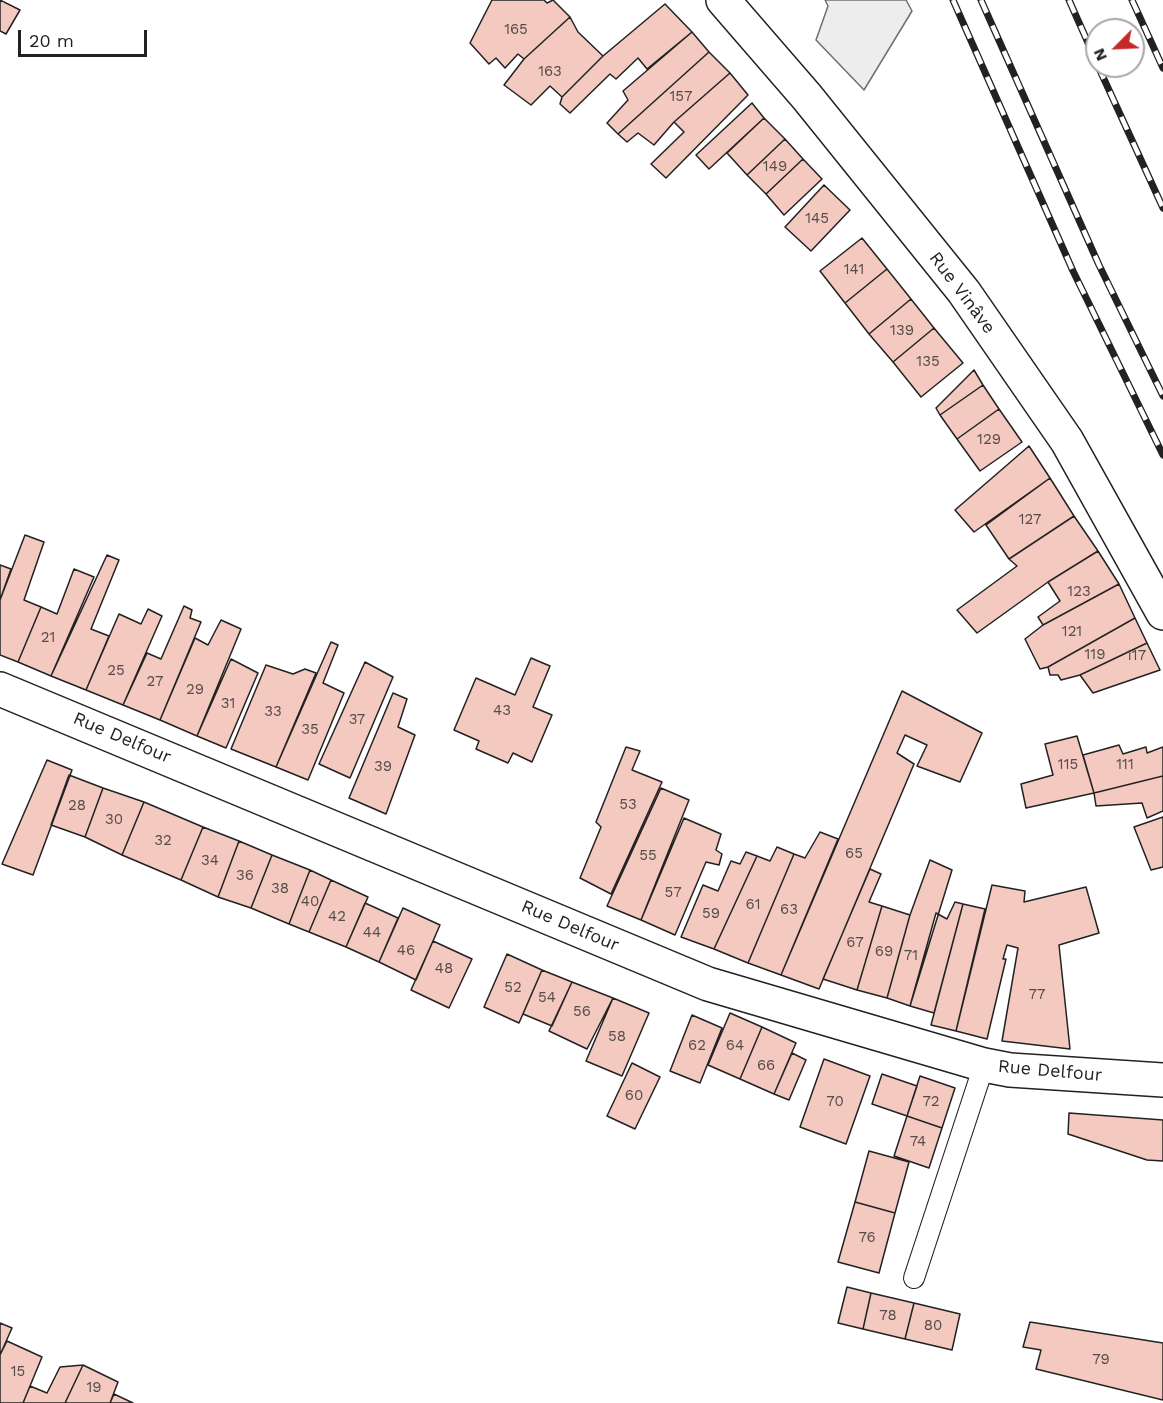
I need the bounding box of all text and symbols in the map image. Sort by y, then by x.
scale bar [21,18,150,56]
north arrow [1085,18,1145,78]
house number: 165 [504,21,528,39]
text: 20 m [29,30,74,51]
text: N [1089,45,1111,64]
house number: 163 [538,63,562,81]
house number: 157 [670,88,692,106]
house number: 149 [763,158,787,176]
house number: 145 [805,210,829,228]
street label: Rue Vinâve [924,248,1000,338]
house number: 141 [844,261,864,279]
house number: 139 [890,322,914,340]
house number: 135 [916,353,940,371]
house number: 129 [977,431,1001,449]
house number: 127 [1019,511,1041,529]
house number: 123 [1067,583,1091,601]
house number: 121 [1062,623,1082,641]
house number: 21 [41,629,55,647]
house number: 119 [1085,646,1105,664]
house number: 117 [1126,647,1146,665]
house number: 25 [107,662,125,680]
house number: 27 [147,673,163,691]
house number: 29 [186,681,204,699]
house number: 31 [221,695,235,713]
house number: 43 [493,702,511,720]
house number: 33 [264,703,282,721]
street label: Rue Delfour [70,708,174,768]
house number: 37 [349,711,365,729]
house number: 35 [301,721,319,739]
house number: 115 [1058,756,1078,774]
house number: 111 [1116,756,1134,774]
house number: 39 [374,758,392,776]
house number: 53 [619,796,637,814]
house number: 28 [68,797,86,815]
house number: 30 [105,811,123,829]
house number: 32 [154,832,172,850]
house number: 65 [845,845,863,863]
house number: 55 [639,847,657,865]
house number: 34 [201,852,219,870]
house number: 36 [236,867,254,885]
house number: 38 [271,880,289,898]
house number: 57 [664,884,682,902]
house number: 40 [301,893,319,911]
street label: Rue Delfour [518,896,622,956]
house number: 61 [746,896,760,914]
house number: 63 [780,901,798,919]
house number: 59 [702,905,720,923]
house number: 42 [328,908,346,926]
house number: 44 [363,924,381,942]
house number: 67 [846,934,864,952]
house number: 46 [397,942,415,960]
house number: 69 [875,943,893,961]
house number: 71 [904,947,918,965]
house number: 48 [435,960,453,978]
house number: 52 [504,979,522,997]
house number: 77 [1029,986,1045,1004]
house number: 54 [538,989,556,1007]
house number: 56 [573,1003,591,1021]
house number: 58 [608,1028,626,1046]
house number: 62 [688,1037,706,1055]
house number: 64 [726,1037,744,1055]
street label: Rue Delfour [997,1056,1103,1086]
house number: 66 [757,1057,775,1075]
house number: 60 [625,1087,643,1105]
house number: 70 [826,1093,844,1111]
house number: 72 [922,1093,940,1111]
house number: 74 [910,1133,926,1151]
house number: 76 [858,1229,876,1247]
house number: 78 [879,1307,897,1325]
house number: 80 [924,1317,942,1335]
house number: 79 [1092,1351,1110,1369]
house number: 15 [11,1363,25,1381]
house number: 19 [86,1379,102,1397]

